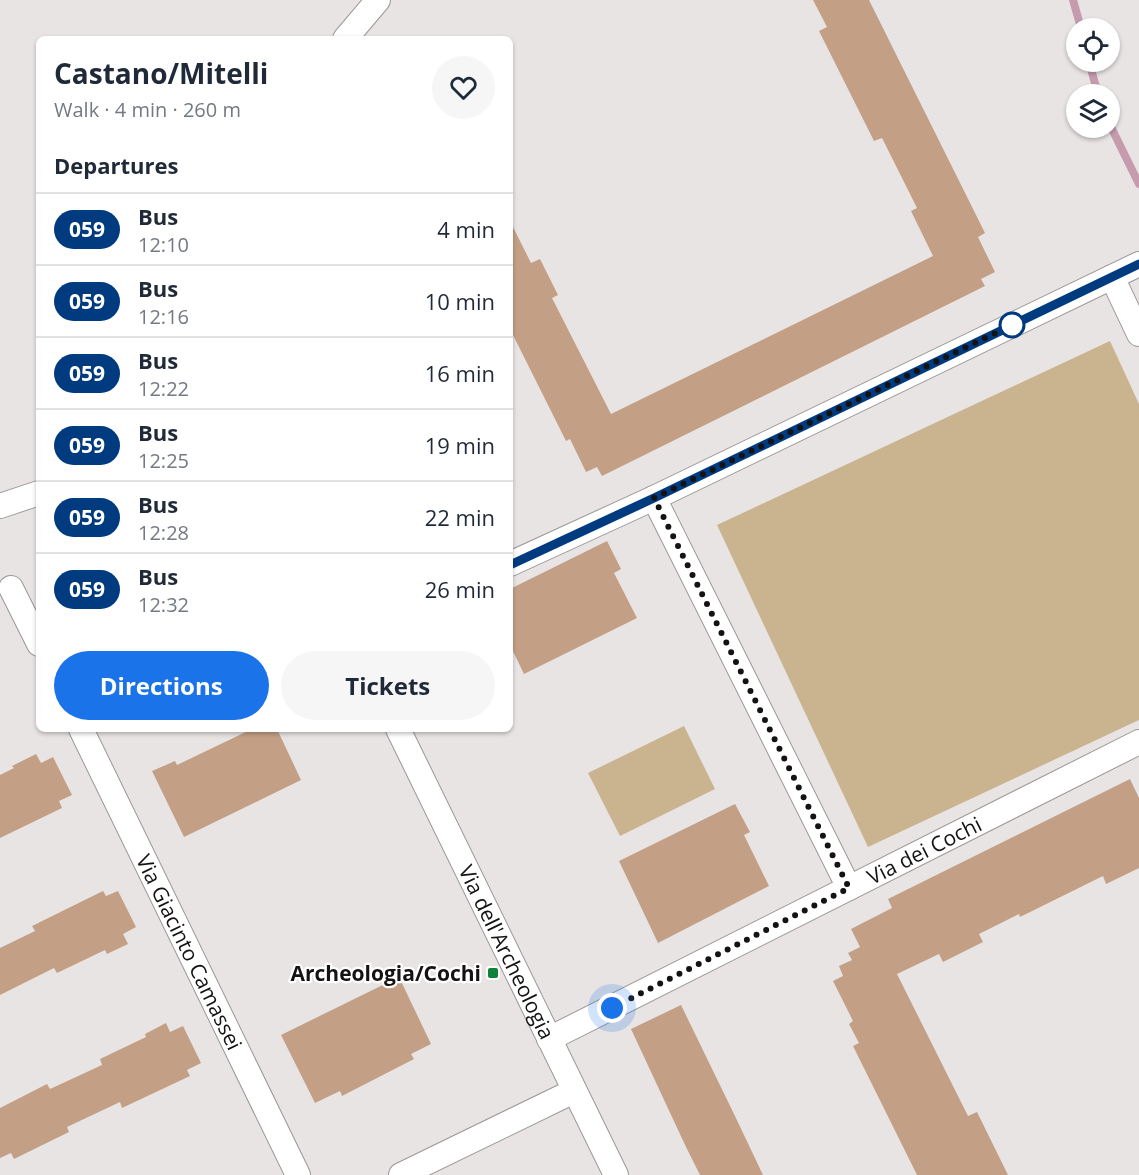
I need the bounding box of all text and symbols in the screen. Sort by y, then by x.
map controls [1066,18,1120,138]
button: locate [1066,18,1120,72]
text: Castano/Mitelli [54,54,268,92]
button: heart [432,56,495,119]
button: layers [1066,84,1120,138]
text: Walk · 4 min · 260 m [54,96,241,123]
text: Departures [54,150,178,180]
text: Bus [138,201,178,231]
text: 4 min [437,214,495,244]
text: 059 [69,215,105,243]
text: 12:10 [138,231,189,258]
text: Bus [138,273,178,303]
text: 10 min [425,286,495,316]
text: 059 [69,287,105,315]
text: 12:16 [138,303,189,330]
unlabelled marker [999,312,1025,338]
text: Bus [138,345,178,375]
text: 16 min [425,358,495,388]
text: 059 [69,359,105,387]
text: 12:22 [138,375,189,402]
text: Bus [138,417,178,447]
text: 19 min [425,430,495,460]
text: 059 [69,431,105,459]
text: 12:25 [138,447,189,474]
text: Bus [138,489,178,519]
text: 22 min [425,502,495,532]
text: 059 [69,503,105,531]
text: 12:28 [138,519,189,546]
text: Bus [138,561,178,591]
text: 26 min [425,574,495,604]
text: 059 [69,575,105,603]
text: 12:32 [138,591,189,618]
button: Directions [54,651,269,720]
button: Tickets [281,651,495,720]
street label: Via dei Cochi [862,810,986,891]
street label: Via Giacinto Camassei [130,850,249,1054]
street label: Via dell'Archeologia [453,860,561,1044]
place label: Archeologia/Cochi [291,959,481,987]
marker: Archeologia/Cochi [486,966,500,980]
your location [597,993,627,1023]

